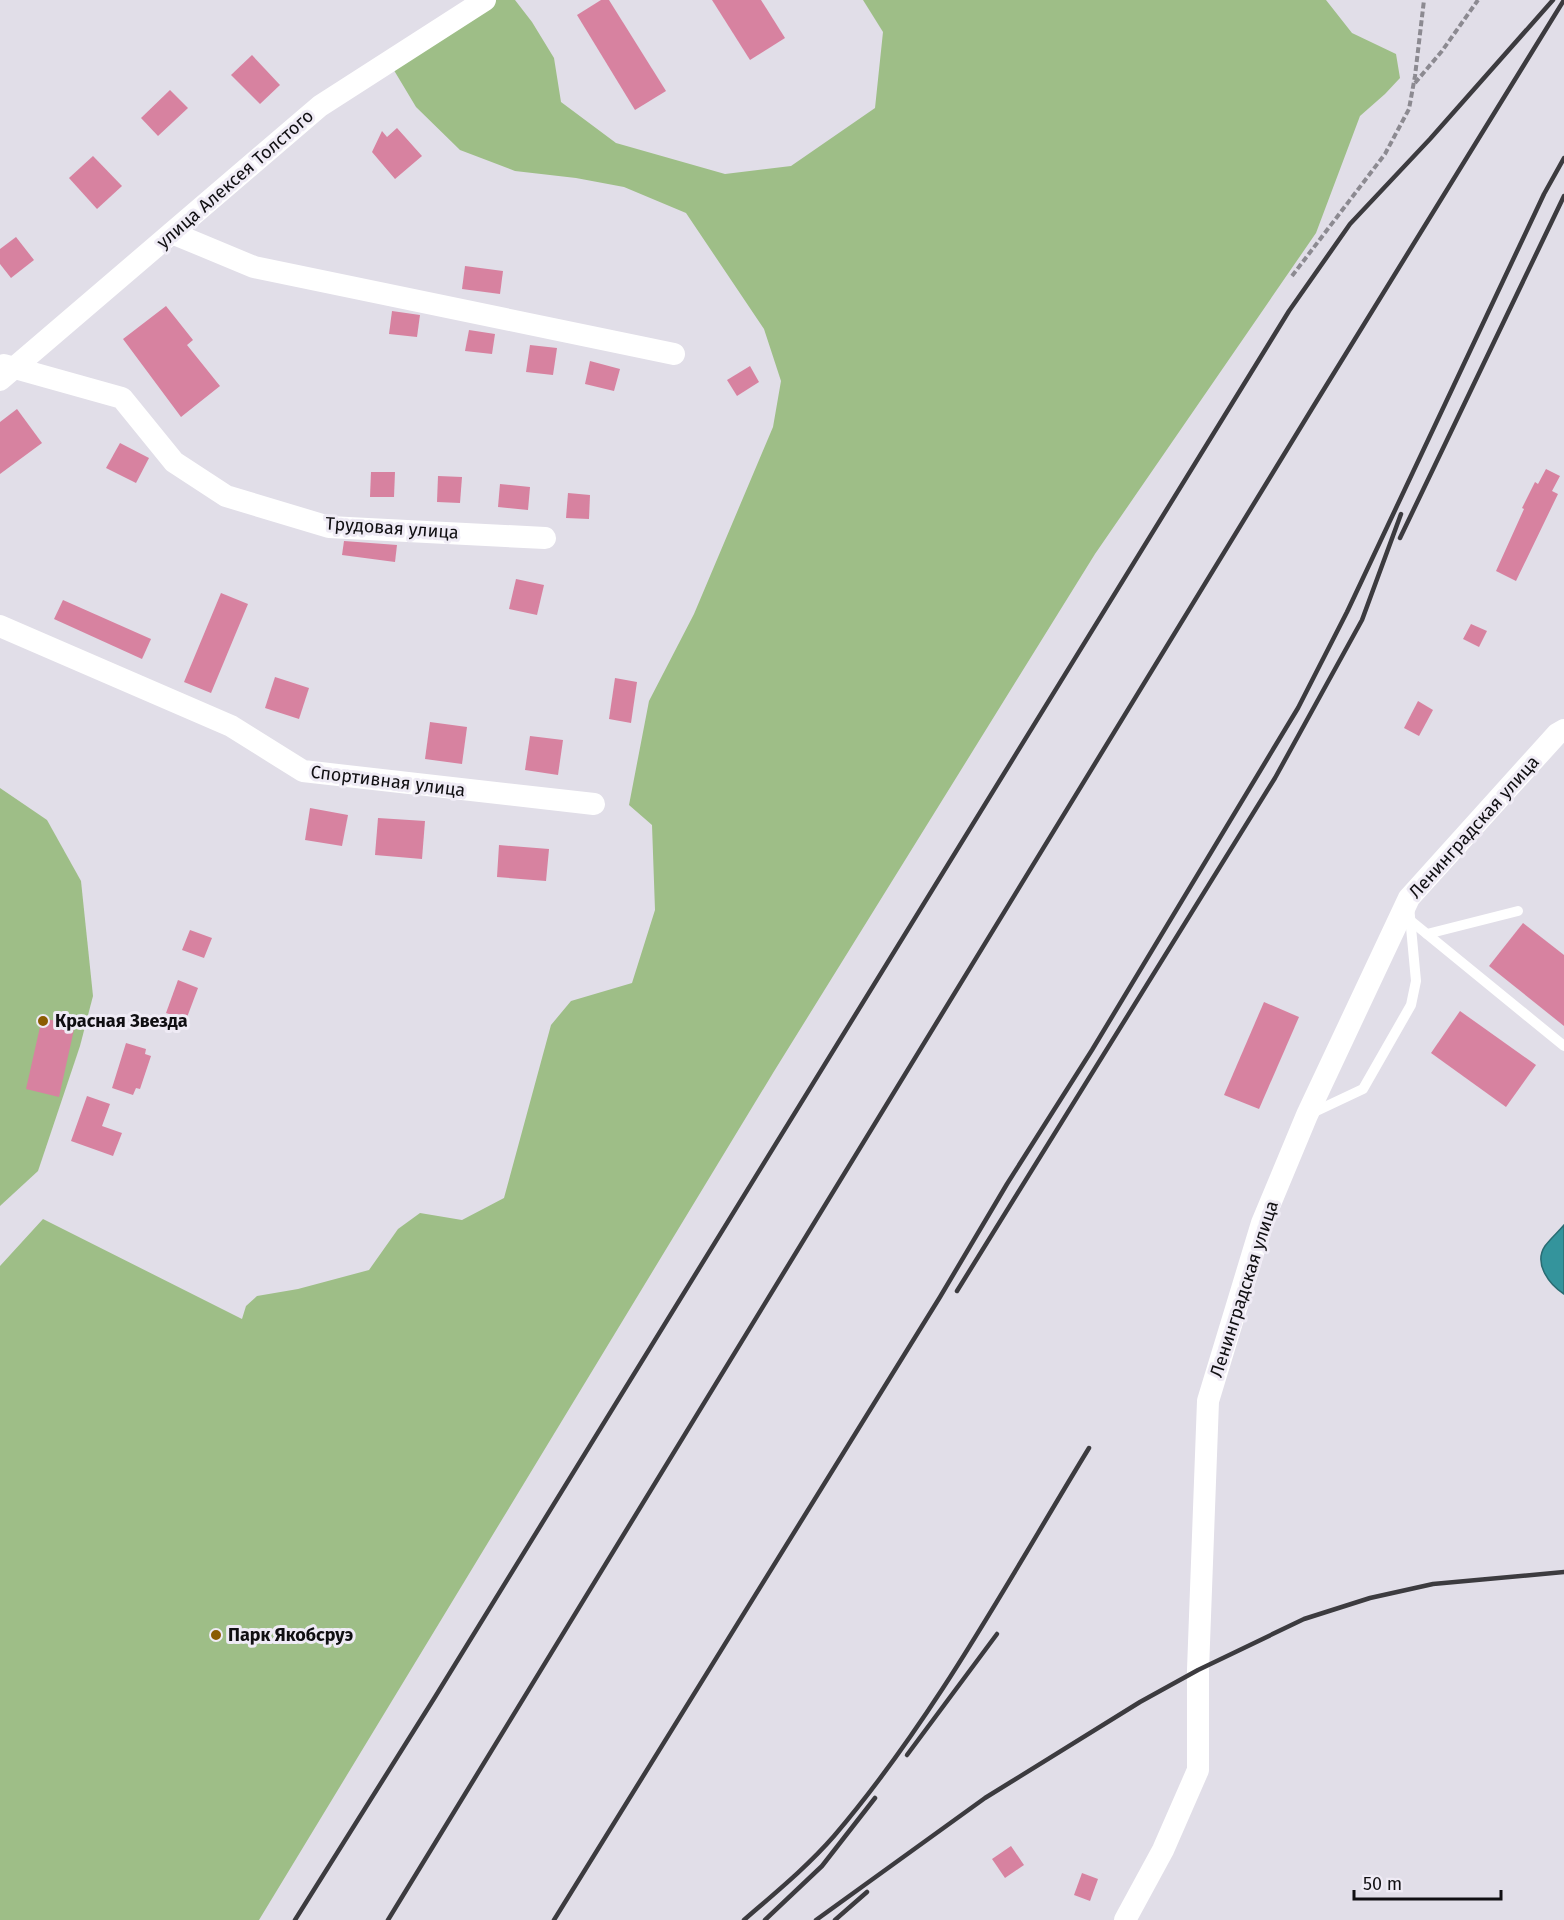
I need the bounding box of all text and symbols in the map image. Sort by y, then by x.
street label: улица Алексея Толстого [152,105,318,253]
street label: Трудовая улица [325,512,459,544]
street label: Ленинградская улица [1404,751,1544,903]
street label: Спортивная улица [309,761,467,801]
place label: Красная Звезда [55,1010,188,1032]
marker: Красная Звезда [36,1014,50,1028]
street label: Ленинградская улица [1205,1198,1283,1380]
place label: Парк Якобсруэ [228,1624,353,1646]
marker: Парк Якобсруэ [209,1628,223,1642]
scale bar [1354,1863,1501,1901]
text: 50 m [1363,1873,1402,1895]

